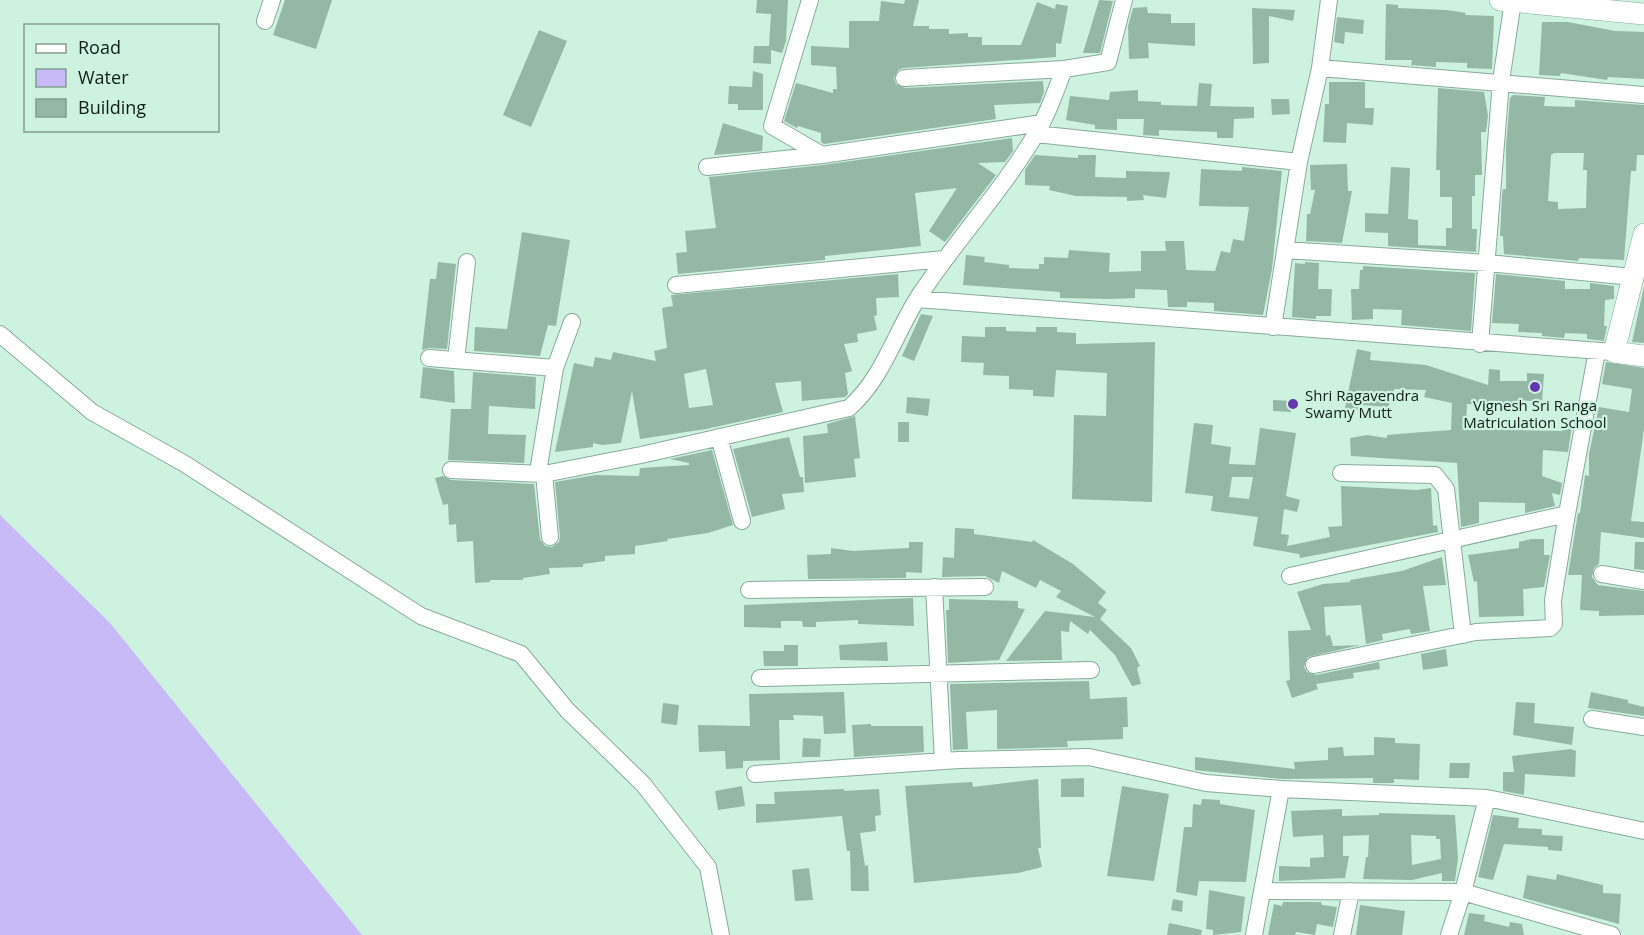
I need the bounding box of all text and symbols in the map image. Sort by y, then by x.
legend [24,24,219,132]
text: Road [78,35,121,59]
text: Water [78,65,129,89]
text: Building [78,95,146,119]
marker: Vignesh Sri Ranga Matriculation School [1528,380,1542,394]
place label: Shri Ragavendra Swamy Mutt [1305,385,1419,422]
place label: Vignesh Sri Ranga Matriculation School [1463,395,1607,432]
marker: Shri Ragavendra Swamy Mutt [1286,397,1300,411]

